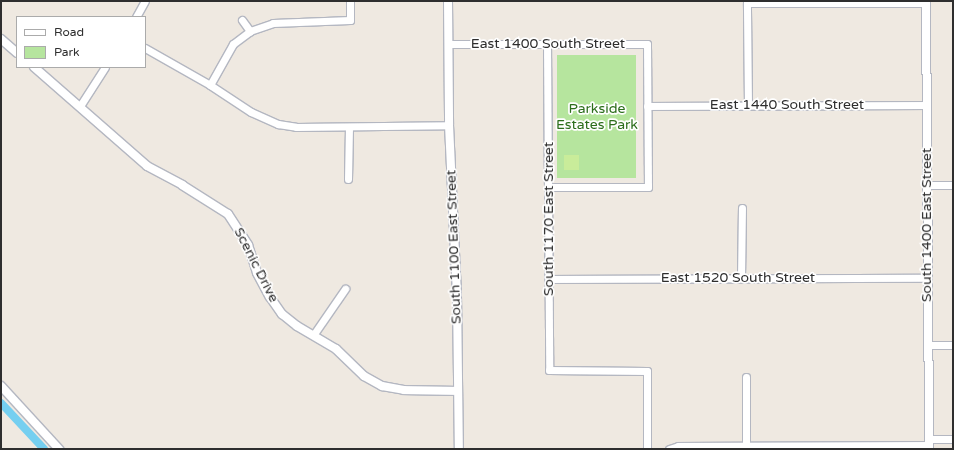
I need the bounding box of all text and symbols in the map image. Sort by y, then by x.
legend [16,16,146,68]
text: Road [54,25,84,39]
street label: East 1400 South Street [471,36,625,52]
text: Park [54,45,80,59]
street label: East 1440 South Street [710,97,864,113]
park label: Parkside Estates Park [556,101,638,134]
street label: South 1170 East Street [541,142,557,296]
street label: South 1400 East Street [919,148,935,302]
street label: South 1100 East Street [443,170,465,324]
street label: Scenic Drive [230,225,282,305]
street label: East 1520 South Street [661,270,815,286]

